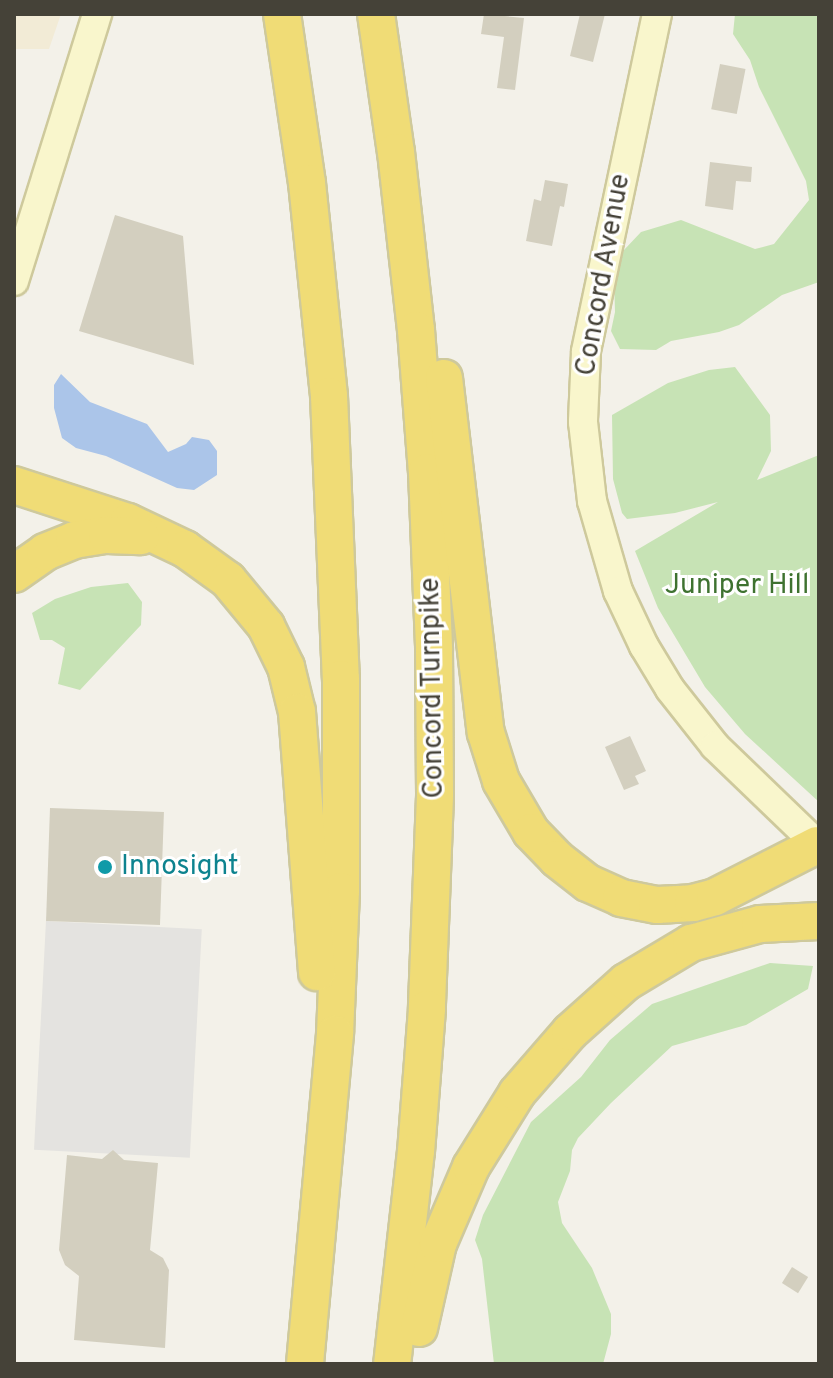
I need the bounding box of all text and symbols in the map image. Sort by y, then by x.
street label: Concord Avenue [570,171,638,379]
park label: Juniper Hill [665,569,809,603]
street label: Concord Turnpike [414,577,452,799]
place label: Innosight [121,850,238,884]
marker: Innosight [96,858,114,876]

